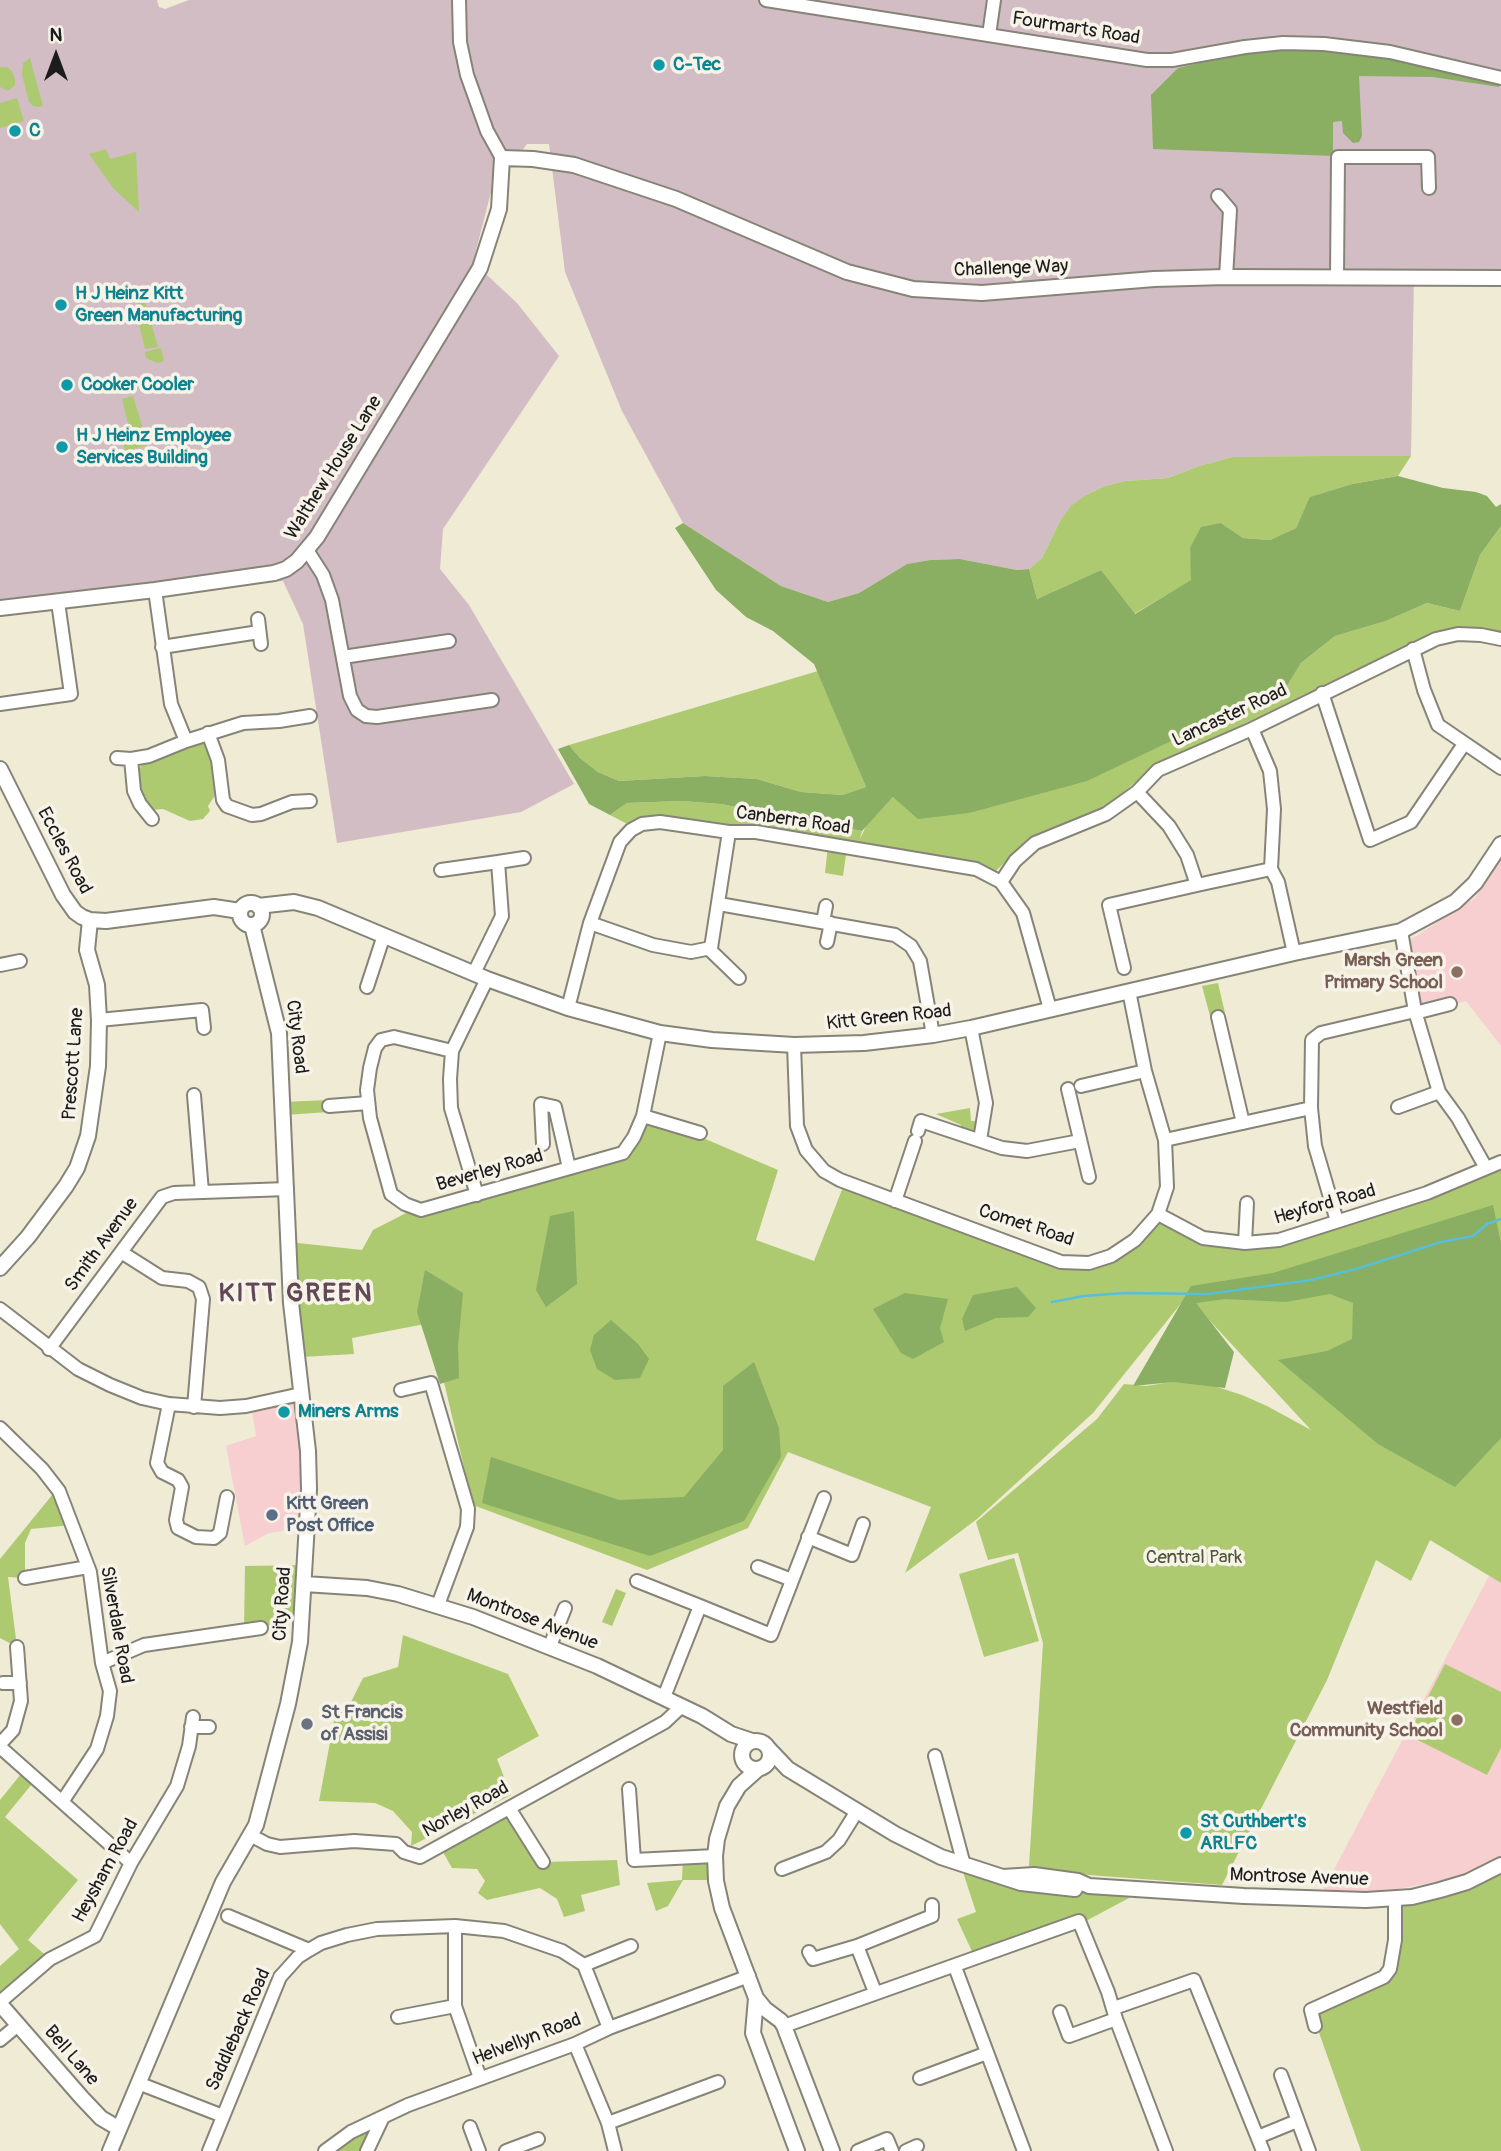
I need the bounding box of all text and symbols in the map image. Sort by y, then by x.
street label: Fourmarts Road [1010,8,1142,50]
north arrow [21,21,91,91]
text: N [50,23,62,47]
place label: C-Tec [673,54,721,76]
marker: C-Tec [651,57,667,73]
place label: C [29,120,41,142]
marker: C [7,123,23,139]
street label: Challenge Way [953,256,1069,282]
place label: H J Heinz Kitt Green Manufacturing [75,283,242,327]
marker: H J Heinz Kitt Green Manufacturing [53,297,69,313]
place label: Cooker Cooler [81,374,194,396]
marker: Cooker Cooler [59,377,75,393]
street label: Walthew House Lane [281,392,387,544]
place label: H J Heinz Employee Services Building [76,425,231,469]
marker: H J Heinz Employee Services Building [54,439,70,455]
street label: Lancaster Road [1169,679,1291,753]
street label: Canberra Road [734,802,852,840]
street label: Eccles Road [32,804,96,898]
place label: Marsh Green Primary School [1324,950,1443,994]
marker: Marsh Green Primary School [1449,964,1465,980]
street label: City Road [280,999,312,1075]
street label: Kitt Green Road [825,1000,953,1036]
street label: Prescott Lane [59,1007,89,1121]
street label: Beverley Road [434,1145,546,1197]
street label: Heyford Road [1272,1180,1378,1230]
street label: Smith Avenue [60,1194,144,1296]
street label: Comet Road [976,1200,1076,1252]
district label: KITT GREEN [220,1278,372,1310]
place label: Miners Arms [298,1401,399,1423]
marker: Miners Arms [276,1404,292,1420]
place label: Kitt Green Post Office [286,1493,374,1537]
marker: Kitt Green Post Office [264,1507,280,1523]
park label: Central Park [1146,1547,1242,1569]
street label: Silverdale Road [94,1565,138,1685]
street label: City Road [269,1566,297,1642]
street label: Montrose Avenue [463,1584,601,1656]
place label: Westfield Community School [1290,1698,1443,1742]
place label: St Francis of Assisi [321,1702,403,1746]
marker: Westfield Community School [1449,1712,1465,1728]
marker: St Francis of Assisi [299,1716,315,1732]
street label: Norley Road [419,1777,513,1843]
place label: St Cuthbert's ARLFC [1200,1811,1306,1855]
street label: Heysham Road [68,1815,144,1927]
marker: St Cuthbert's ARLFC [1178,1825,1194,1841]
street label: Montrose Avenue [1229,1864,1369,1892]
street label: Saddleback Road [202,1965,276,2095]
street label: Helvellyn Road [469,2009,585,2071]
street label: Bell Lane [39,2021,103,2091]

